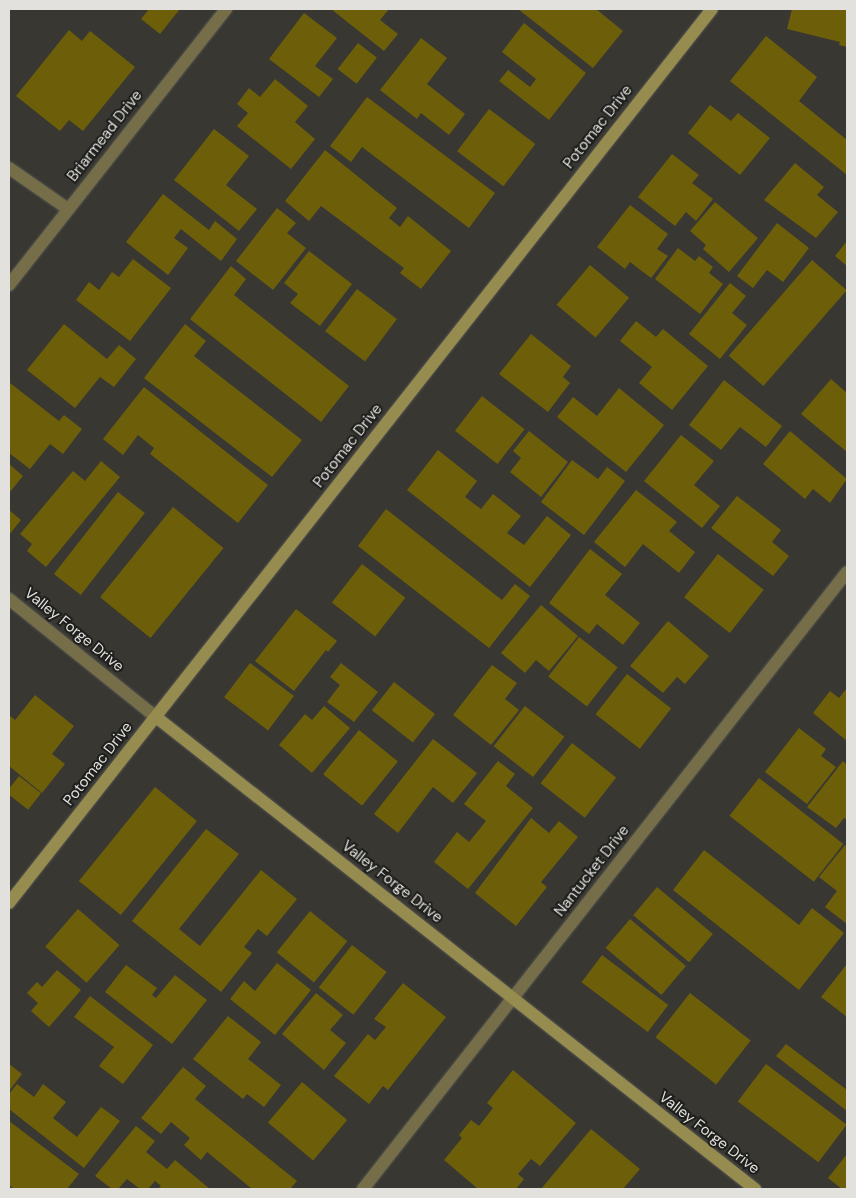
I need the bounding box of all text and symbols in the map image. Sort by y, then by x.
street label: Potomac Drive [560,82,636,172]
street label: Briarmead Drive [64,87,146,185]
street label: Potomac Drive [310,401,386,491]
street label: Valley Forge Drive [21,584,127,676]
street label: Potomac Drive [60,719,136,809]
street label: Nantucket Drive [551,822,633,920]
street label: Valley Forge Drive [338,837,446,927]
street label: Valley Forge Drive [655,1088,763,1178]

